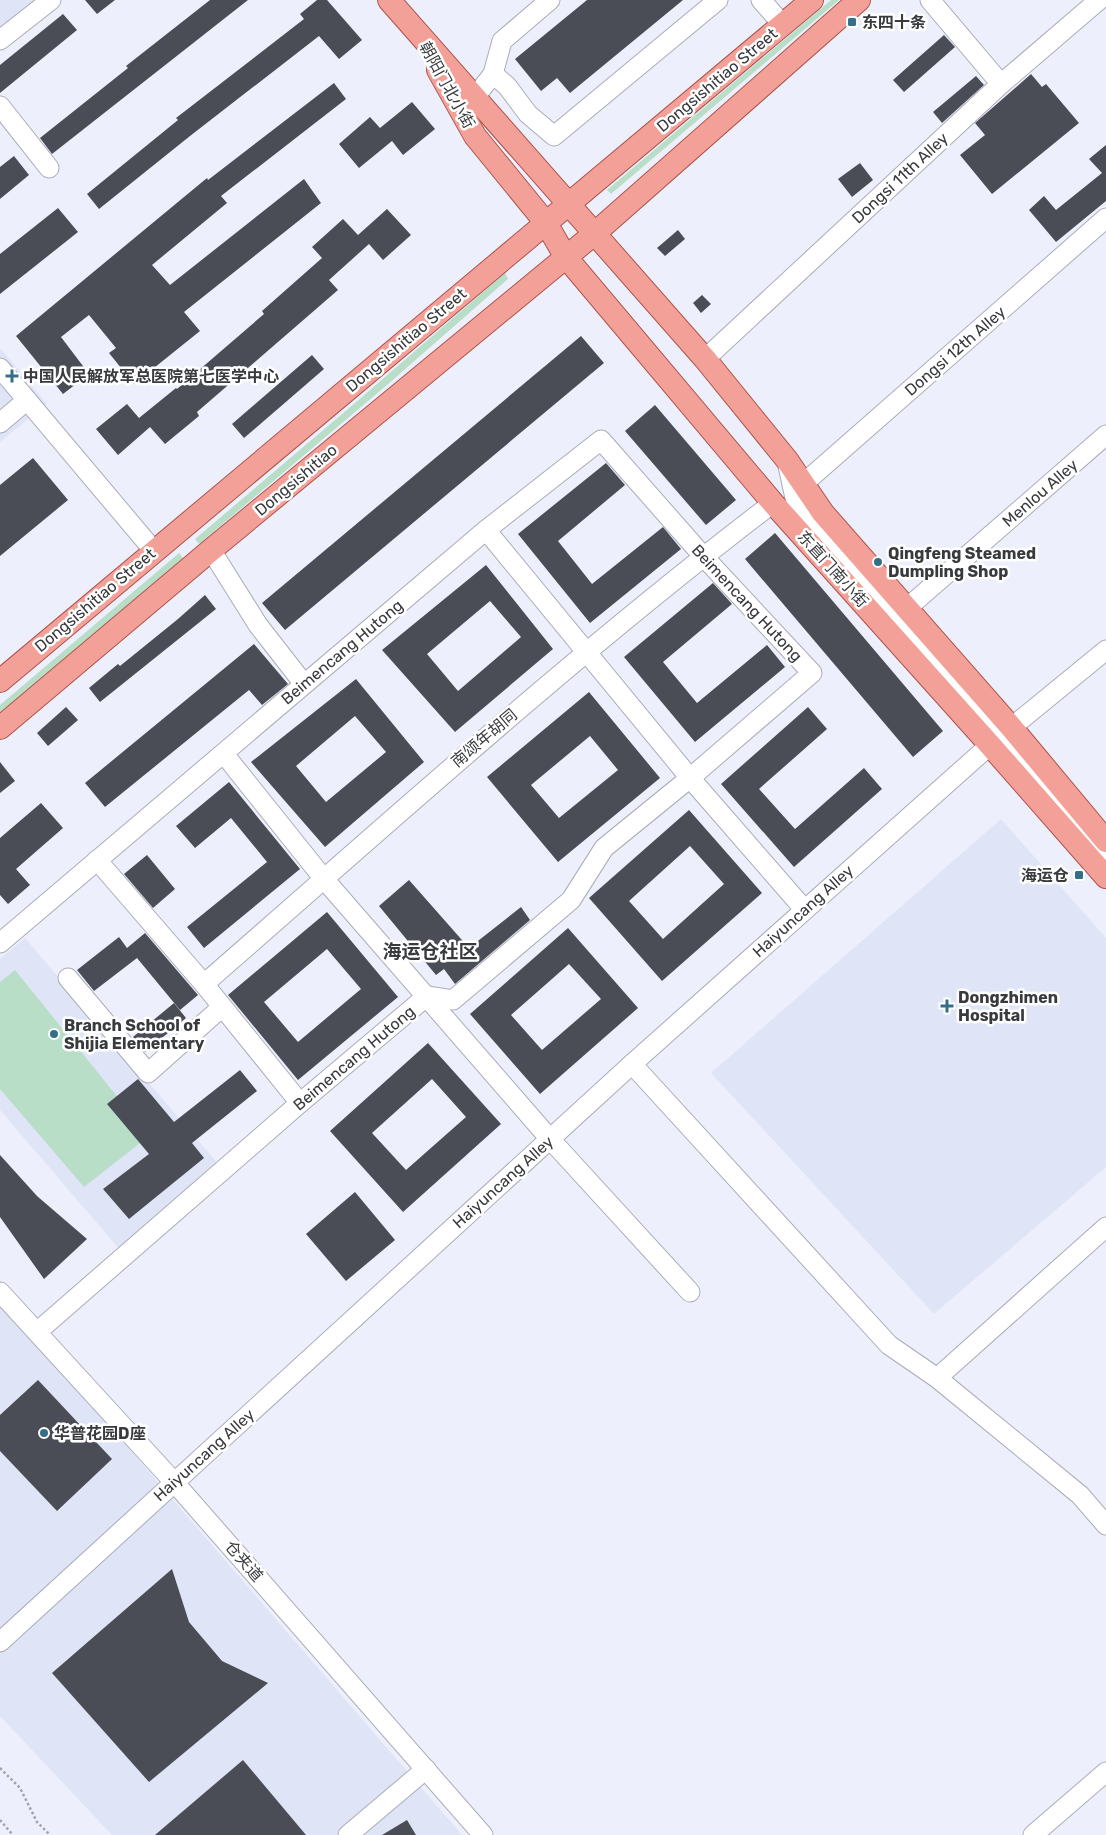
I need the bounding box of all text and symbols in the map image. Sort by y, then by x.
place label: 东四十条 [862,13,926,32]
marker: 东四十条 [846,16,858,28]
street label: Dongsishitiao Street [653,24,781,136]
street label: 朝阳门北小街 [415,38,479,132]
street label: Dongsi 11th Alley [848,128,952,227]
street label: Dongsishitiao Street [342,284,470,396]
street label: Dongsi 12th Alley [901,302,1009,400]
place label: 中国人民解放军总医院第七医学中心 [23,367,279,386]
marker: 中国人民解放军总医院第七医学中心 [5,369,19,383]
street label: Dongsishitiao [251,440,341,520]
street label: Menlou Alley [998,455,1082,531]
street label: 东直门南小街 [794,527,872,611]
street label: Beimencang Hutong [688,541,806,665]
street label: Dongsishitiao Street [31,544,159,656]
place label: Qingfeng Steamed Dumpling Shop [888,544,1036,581]
marker: Qingfeng Steamed Dumpling Shop [872,556,884,568]
street label: Beimencang Hutong [277,596,407,708]
street label: 南颂年胡同 [447,705,521,771]
street label: Haiyuncang Alley [749,861,857,961]
place label: 海运仓 [1021,866,1069,885]
marker: 海运仓 [1073,869,1085,881]
district label: 海运仓社区 [382,940,478,963]
place label: Dongzhimen Hospital [958,988,1058,1025]
marker: Dongzhimen Hospital [940,999,954,1013]
street label: Beimencang Hutong [289,1002,419,1114]
place label: Branch School of Shijia Elementary [64,1016,205,1053]
marker: Branch School of Shijia Elementary [48,1028,60,1040]
street label: Haiyuncang Alley [449,1132,557,1232]
street label: Haiyuncang Alley [150,1405,258,1505]
place label: 华普花园D座 [54,1424,145,1443]
marker: 华普花园D座 [38,1427,50,1439]
street label: 仓夹道 [221,1537,267,1585]

